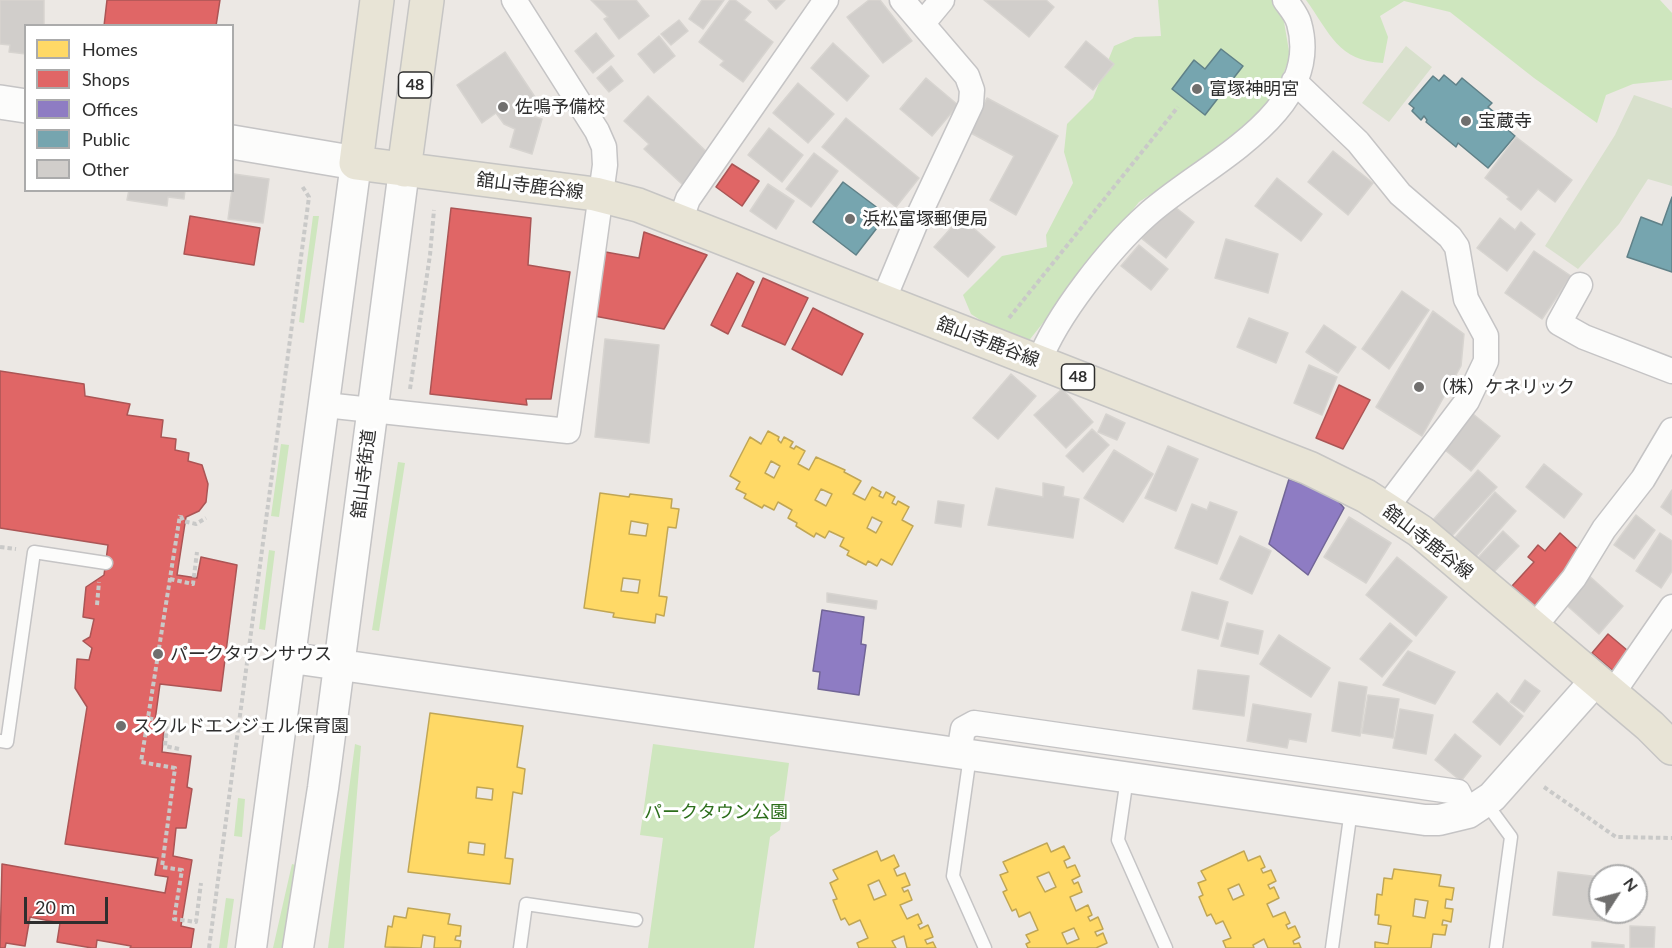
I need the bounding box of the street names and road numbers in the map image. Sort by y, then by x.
road number: 48 [398,72,432,98]
street label: 舘山寺鹿谷線 [475,169,585,203]
street label: 舘山寺鹿谷線 [934,313,1042,371]
road number: 48 [1062,364,1094,390]
street label: 舘山寺街道 [348,428,380,520]
street label: 舘山寺鹿谷線 [1379,500,1477,584]

